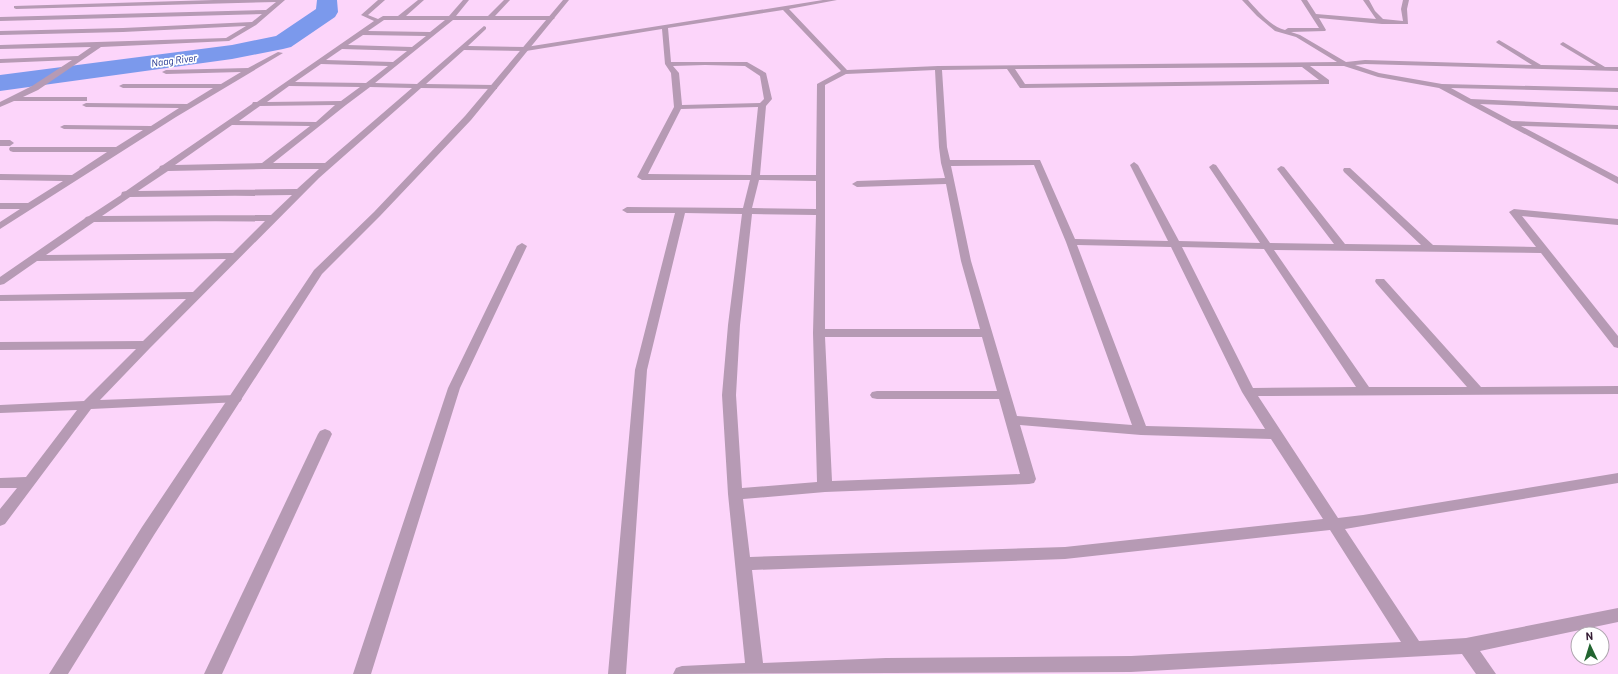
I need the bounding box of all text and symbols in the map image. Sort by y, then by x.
water label: Naag River [151,51,198,69]
north arrow [1570,626,1610,666]
text: N [1585,629,1593,642]

